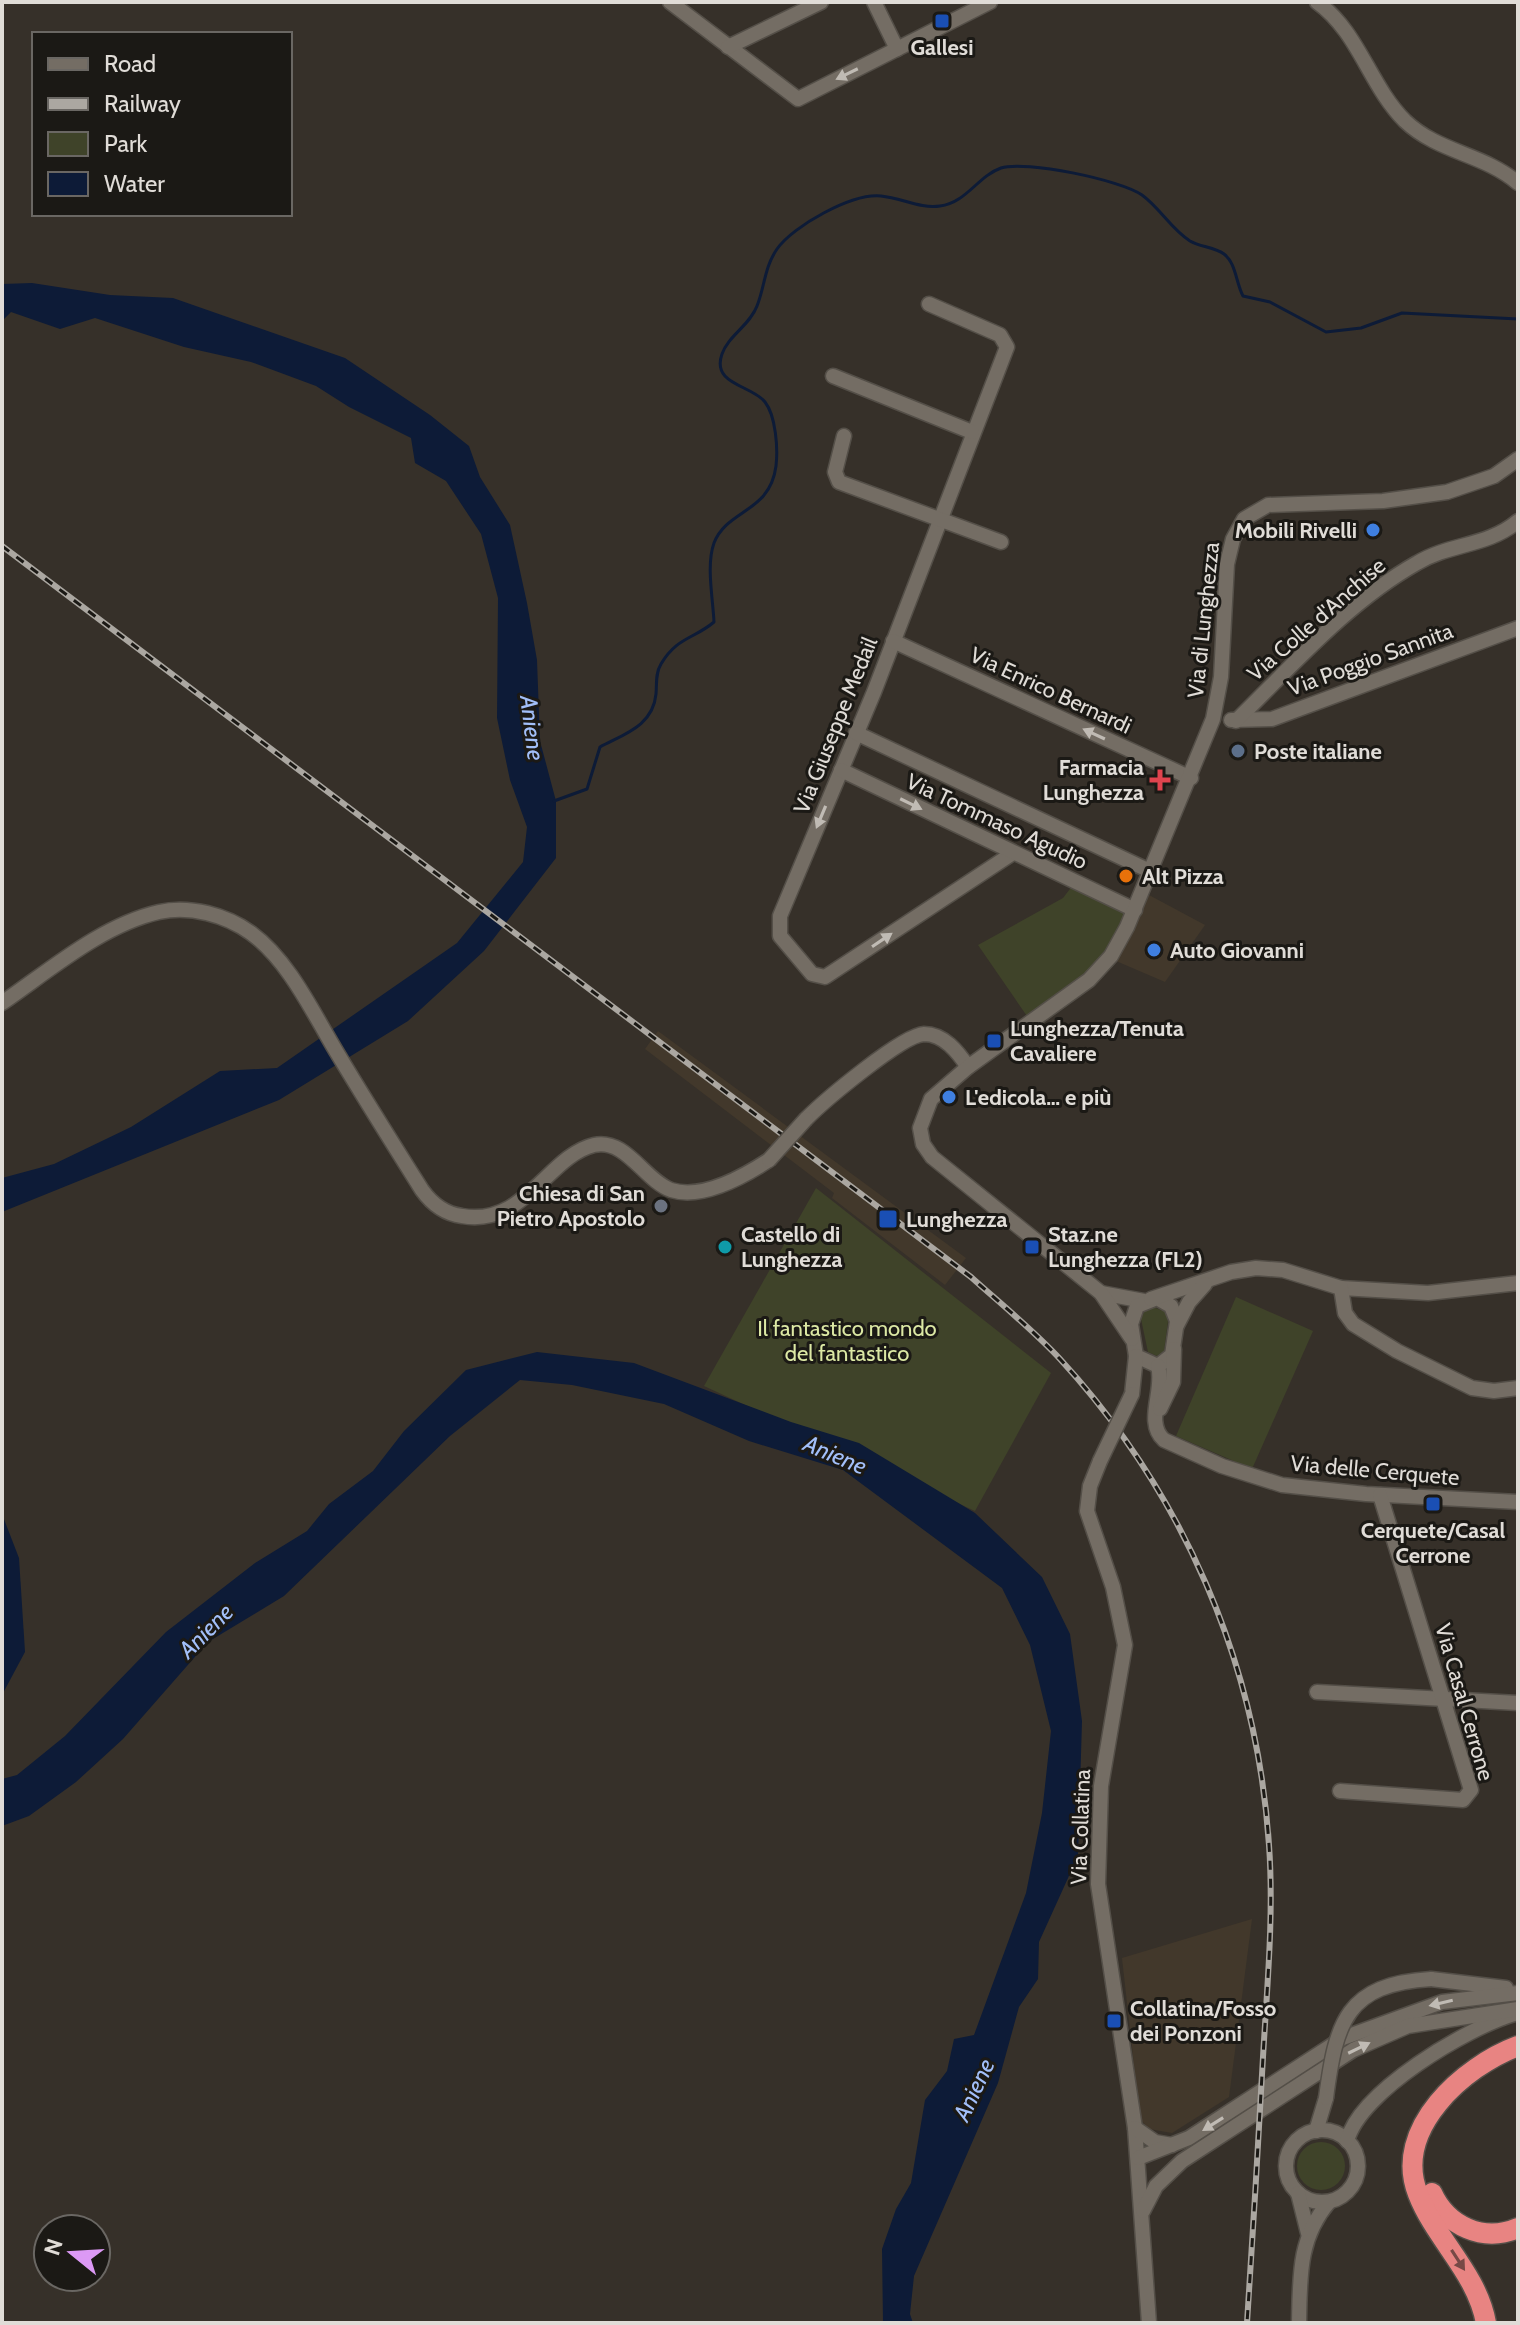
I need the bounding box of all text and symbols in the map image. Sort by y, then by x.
marker: Gallesi [933,12,951,30]
legend [32,32,292,216]
place label: Gallesi [911,34,973,61]
text: Road [104,49,156,78]
one-way arrow [836,67,859,81]
text: Railway [104,89,181,118]
text: Park [104,129,147,158]
text: Water [104,169,165,198]
place label: Mobili Rivelli [1235,517,1357,544]
marker: Mobili Rivelli [1364,521,1382,539]
street label: Via di Lunghezza [1182,540,1225,699]
street label: Via Colle d'Anchise [1242,552,1391,687]
street label: Via Poggio Sannita [1284,617,1457,702]
street label: Via Giuseppe Medail [788,632,883,817]
street label: Via Enrico Bernardi [966,641,1136,740]
water label: Aniene [514,693,551,762]
one-way arrow [1083,727,1106,740]
place label: Poste italiane [1254,738,1382,765]
marker: Poste italiane [1229,742,1247,760]
place label: Farmacia Lunghezza [1043,754,1144,806]
street label: Via Tommaso Agudio [902,768,1092,875]
marker: Farmacia Lunghezza [1151,771,1169,789]
one-way arrow [899,797,923,811]
one-way arrow [815,805,828,829]
place label: Alt Pizza [1142,863,1224,890]
marker: Alt Pizza [1117,867,1135,885]
one-way arrow [871,933,893,947]
place label: Auto Giovanni [1170,937,1304,964]
marker: Auto Giovanni [1145,941,1163,959]
place label: Lunghezza/Tenuta Cavaliere [1010,1015,1184,1067]
marker: Lunghezza/Tenuta Cavaliere [985,1032,1003,1050]
place label: L'edicola… e più [965,1084,1111,1111]
marker: L'edicola… e più [940,1088,958,1106]
place label: Chiesa di San Pietro Apostolo [497,1180,645,1232]
marker: Chiesa di San Pietro Apostolo [652,1197,670,1215]
place label: Lunghezza [906,1206,1007,1233]
marker: Lunghezza [877,1208,899,1230]
place label: Castello di Lunghezza [741,1221,842,1273]
place label: Staz.ne Lunghezza (FL2) [1048,1221,1203,1273]
marker: Castello di Lunghezza [716,1238,734,1256]
marker: Staz.ne Lunghezza (FL2) [1023,1238,1041,1256]
park label: Il fantastico mondo del fantastico [757,1315,937,1367]
water label: Aniene [798,1428,871,1481]
street label: Via delle Cerquete [1289,1450,1460,1491]
marker: Cerquete/Casal Cerrone [1424,1495,1442,1513]
place label: Cerquete/Casal Cerrone [1361,1517,1505,1569]
water label: Aniene [172,1597,239,1665]
street label: Via Casal Cerrone [1429,1620,1500,1784]
street label: Via Collatina [1065,1768,1096,1885]
place label: Collatina/Fosso dei Ponzoni [1130,1995,1276,2047]
one-way arrow [1428,1998,1453,2010]
marker: Collatina/Fosso dei Ponzoni [1105,2012,1123,2030]
one-way arrow [1347,2041,1370,2055]
water label: Aniene [946,2054,1001,2126]
one-way arrow [1202,2116,1223,2131]
north arrow [32,2213,112,2293]
text: N [38,2235,69,2259]
one-way arrow [1451,2249,1465,2271]

